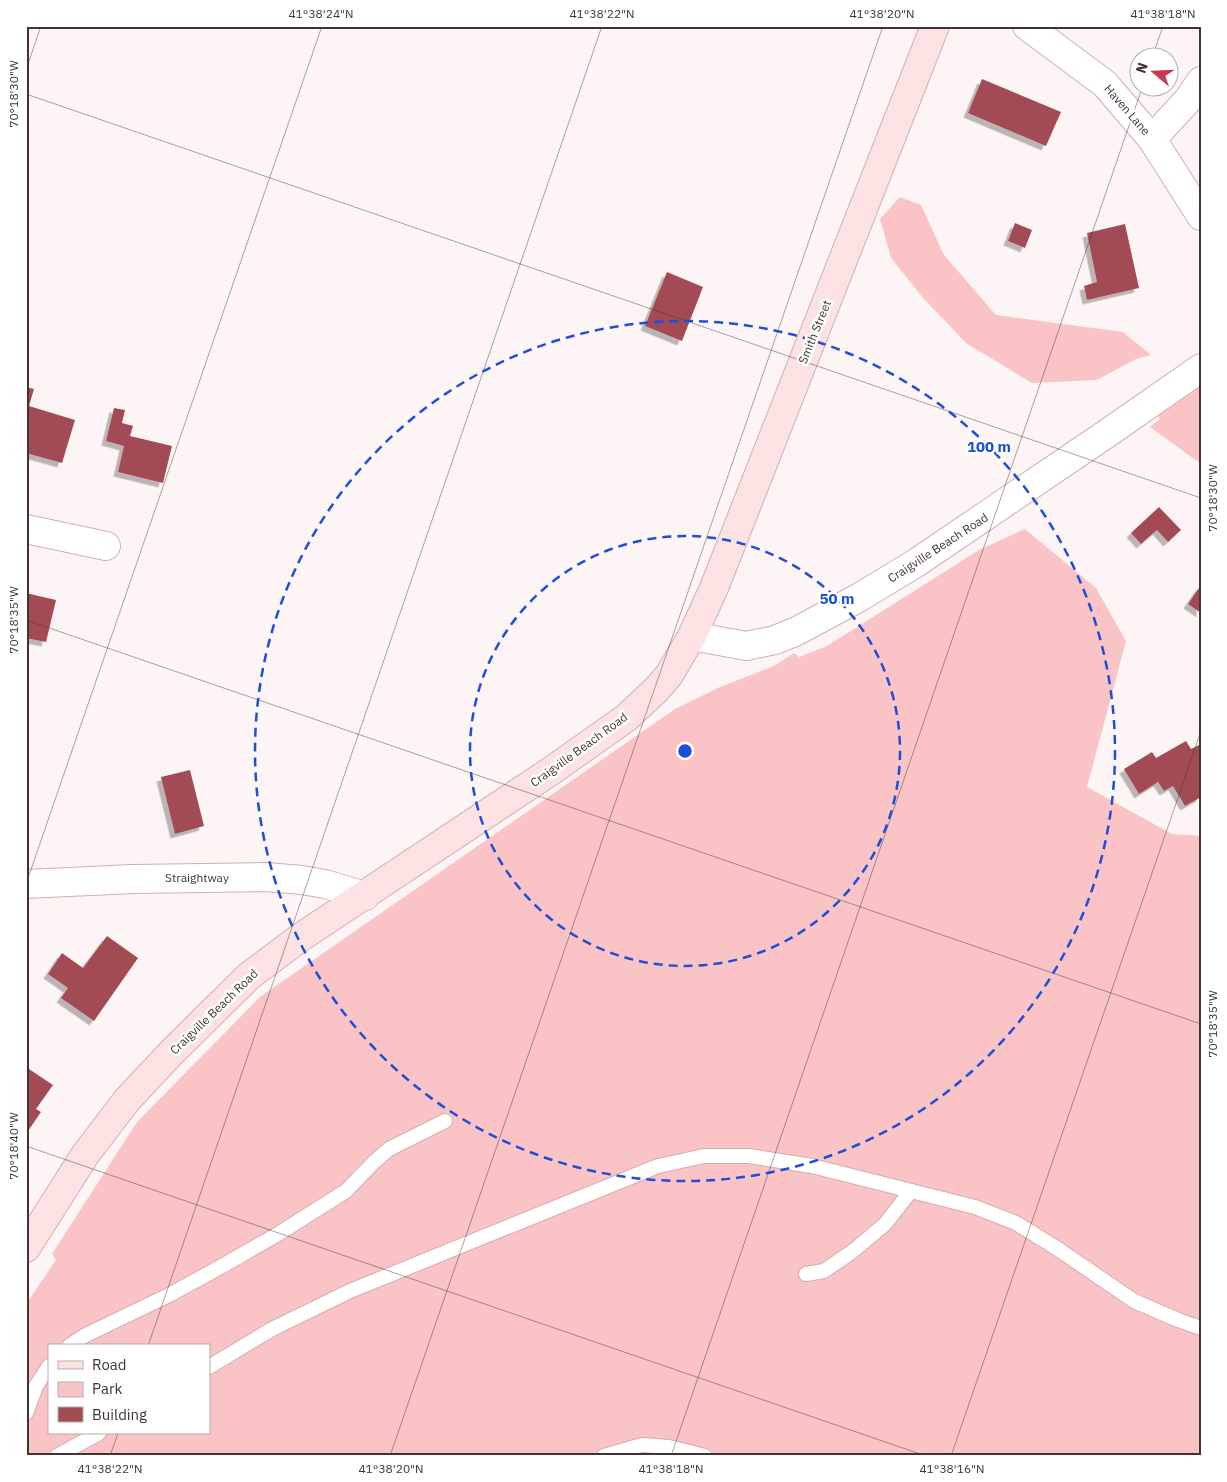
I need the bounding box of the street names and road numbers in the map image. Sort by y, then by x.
street label: Haven Lane [1101,81,1154,139]
street label: Smith Street [795,298,834,366]
street label: Craigville Beach Road [885,510,991,586]
street label: Craigville Beach Road [527,709,630,790]
street label: Straightway [165,870,229,885]
street label: Craigville Beach Road [167,966,261,1057]

